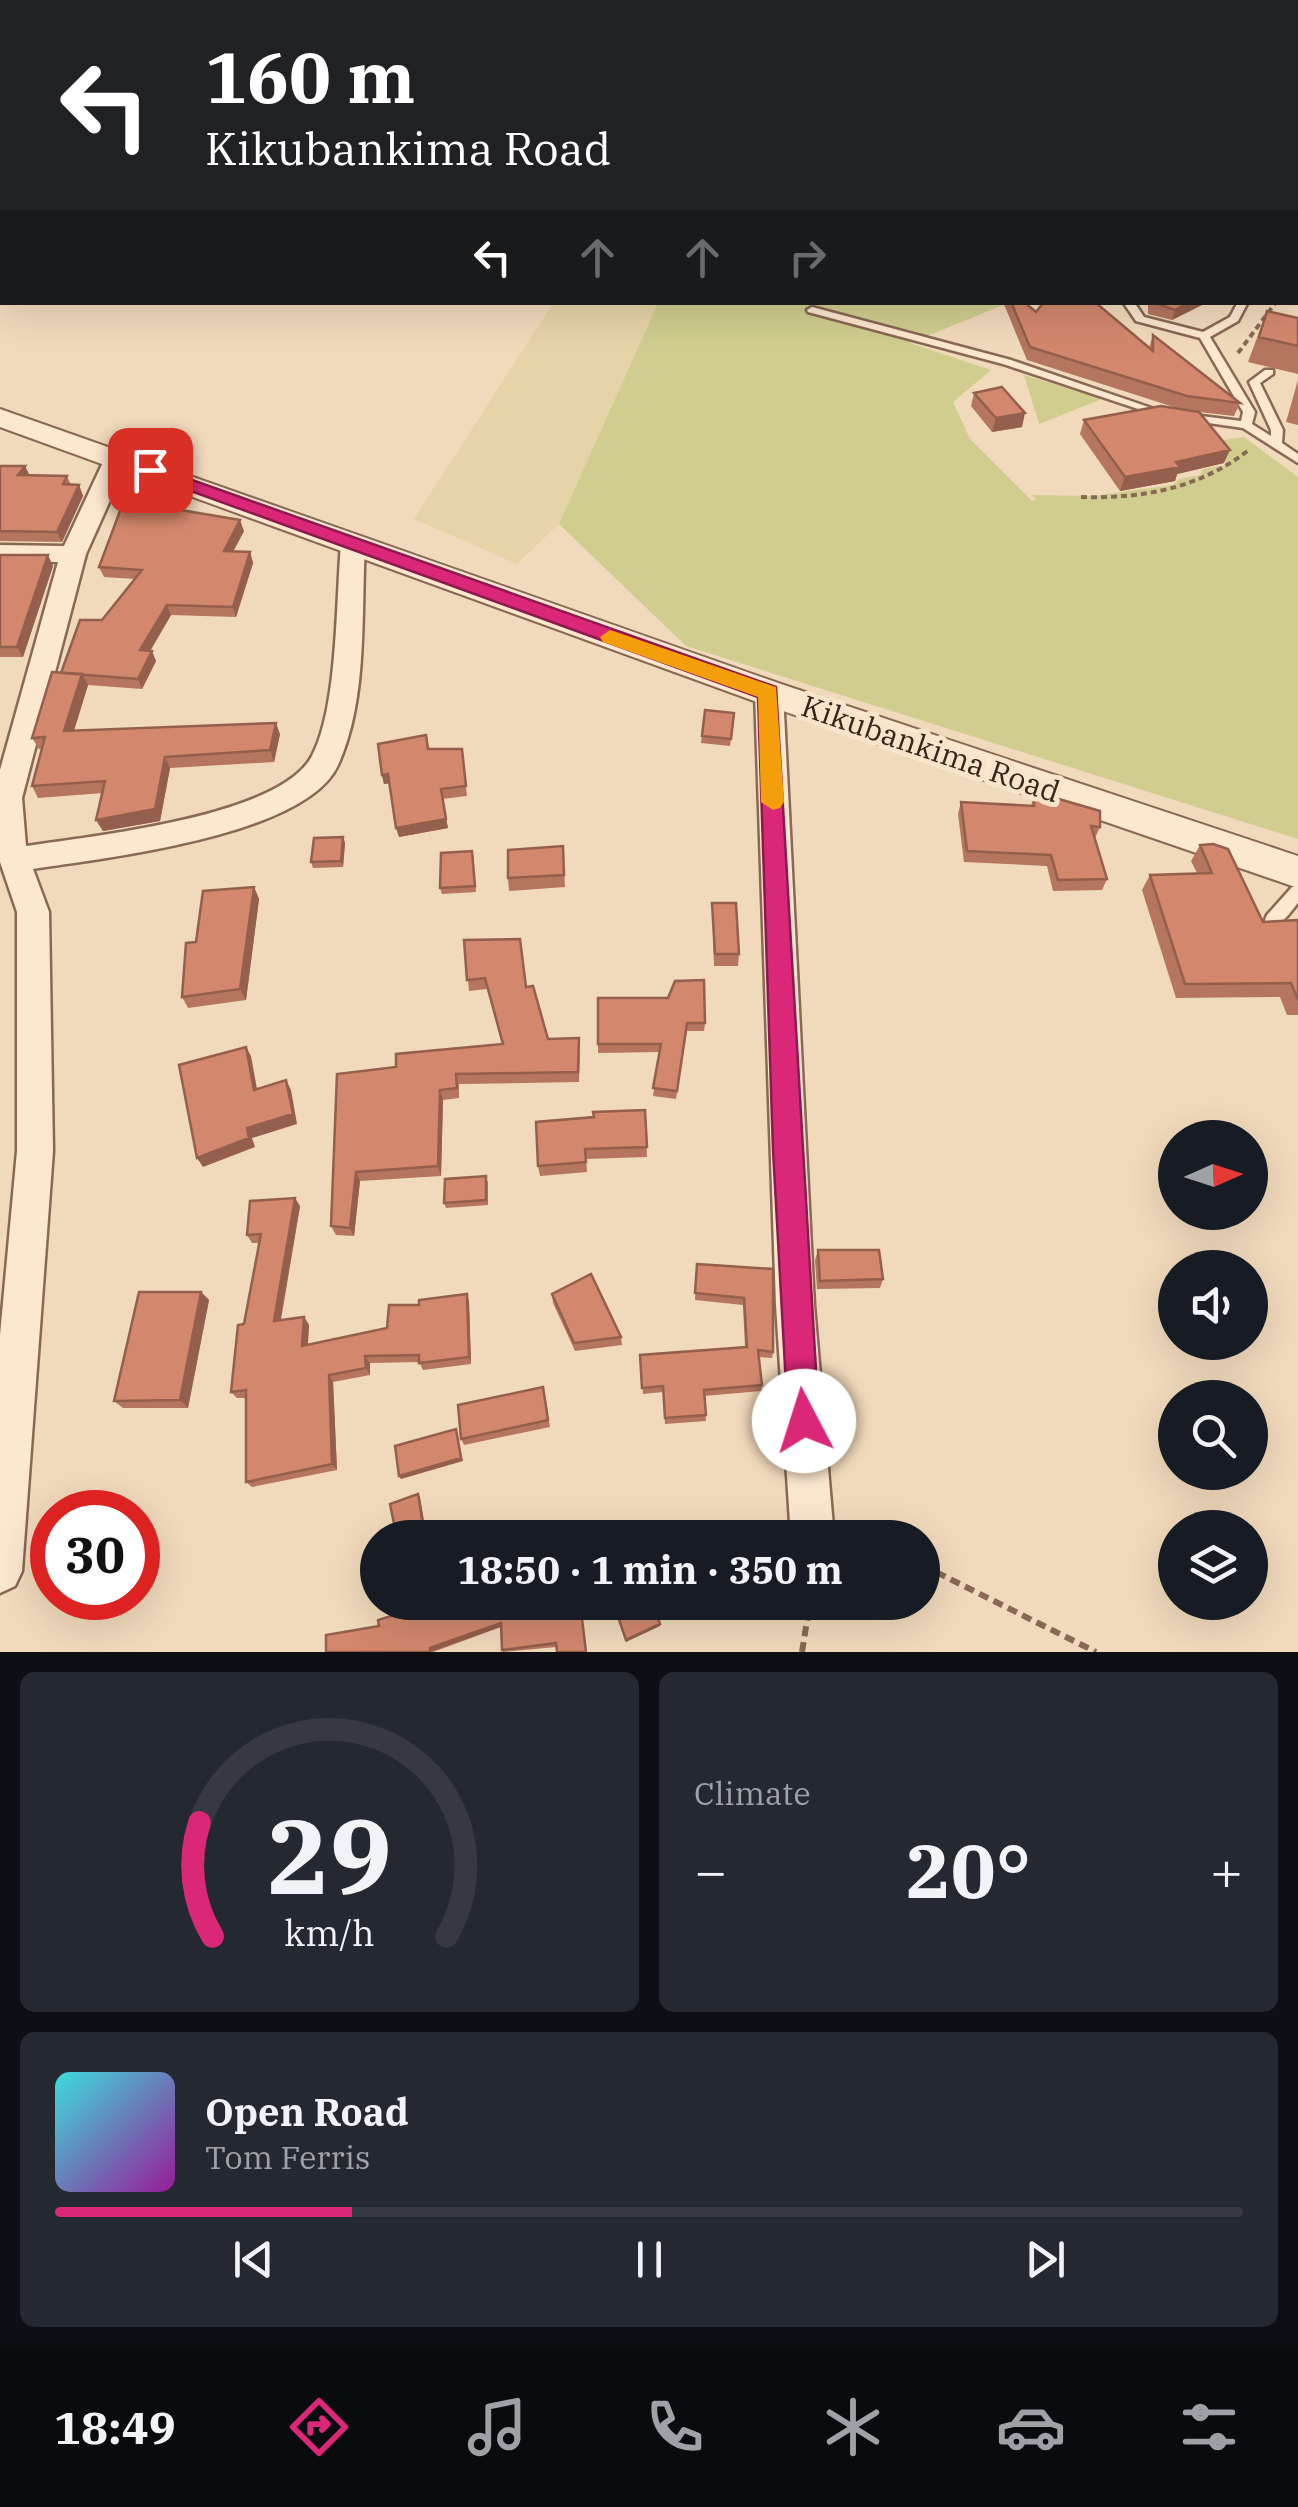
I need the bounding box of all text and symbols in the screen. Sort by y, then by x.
text: 160 m [205,31,415,122]
icon: left [40,40,170,170]
text: Kikubankima Road [205,119,611,177]
icon: left [465,230,520,285]
icon: ahead [570,230,625,285]
icon: ahead [675,230,730,285]
icon: right [780,230,835,285]
pin [108,428,193,513]
icon: arrive [123,443,178,498]
street label: Kikubankima Road [797,685,1065,811]
north arrow [1158,1120,1268,1230]
map controls [1158,1120,1268,1620]
button: sound [1158,1250,1268,1360]
position arrow [752,1369,856,1473]
button: search [1158,1380,1268,1490]
speed limit sign: 30 [30,1490,160,1620]
button: layers [1158,1510,1268,1620]
text: 18:50 · 1 min · 350 m [457,1545,843,1594]
text: Climate [694,1772,811,1814]
text: 29 [267,1787,392,1923]
text: 20° [906,1821,1031,1919]
text: − [694,1835,727,1906]
text: + [1210,1835,1243,1906]
text: km/h [284,1909,375,1956]
text: Open Road [205,2087,409,2136]
text: Tom Ferris [205,2136,370,2178]
icon: previous [226,2232,281,2287]
icon: pause [622,2232,677,2287]
icon: next [1018,2232,1073,2287]
icon: directions [284,2392,354,2462]
icon: music [462,2392,532,2462]
icon: phone [640,2392,710,2462]
icon: climate [818,2392,888,2462]
icon: car [996,2392,1066,2462]
icon: filters [1174,2392,1244,2462]
text: 18:49 [54,2398,176,2456]

